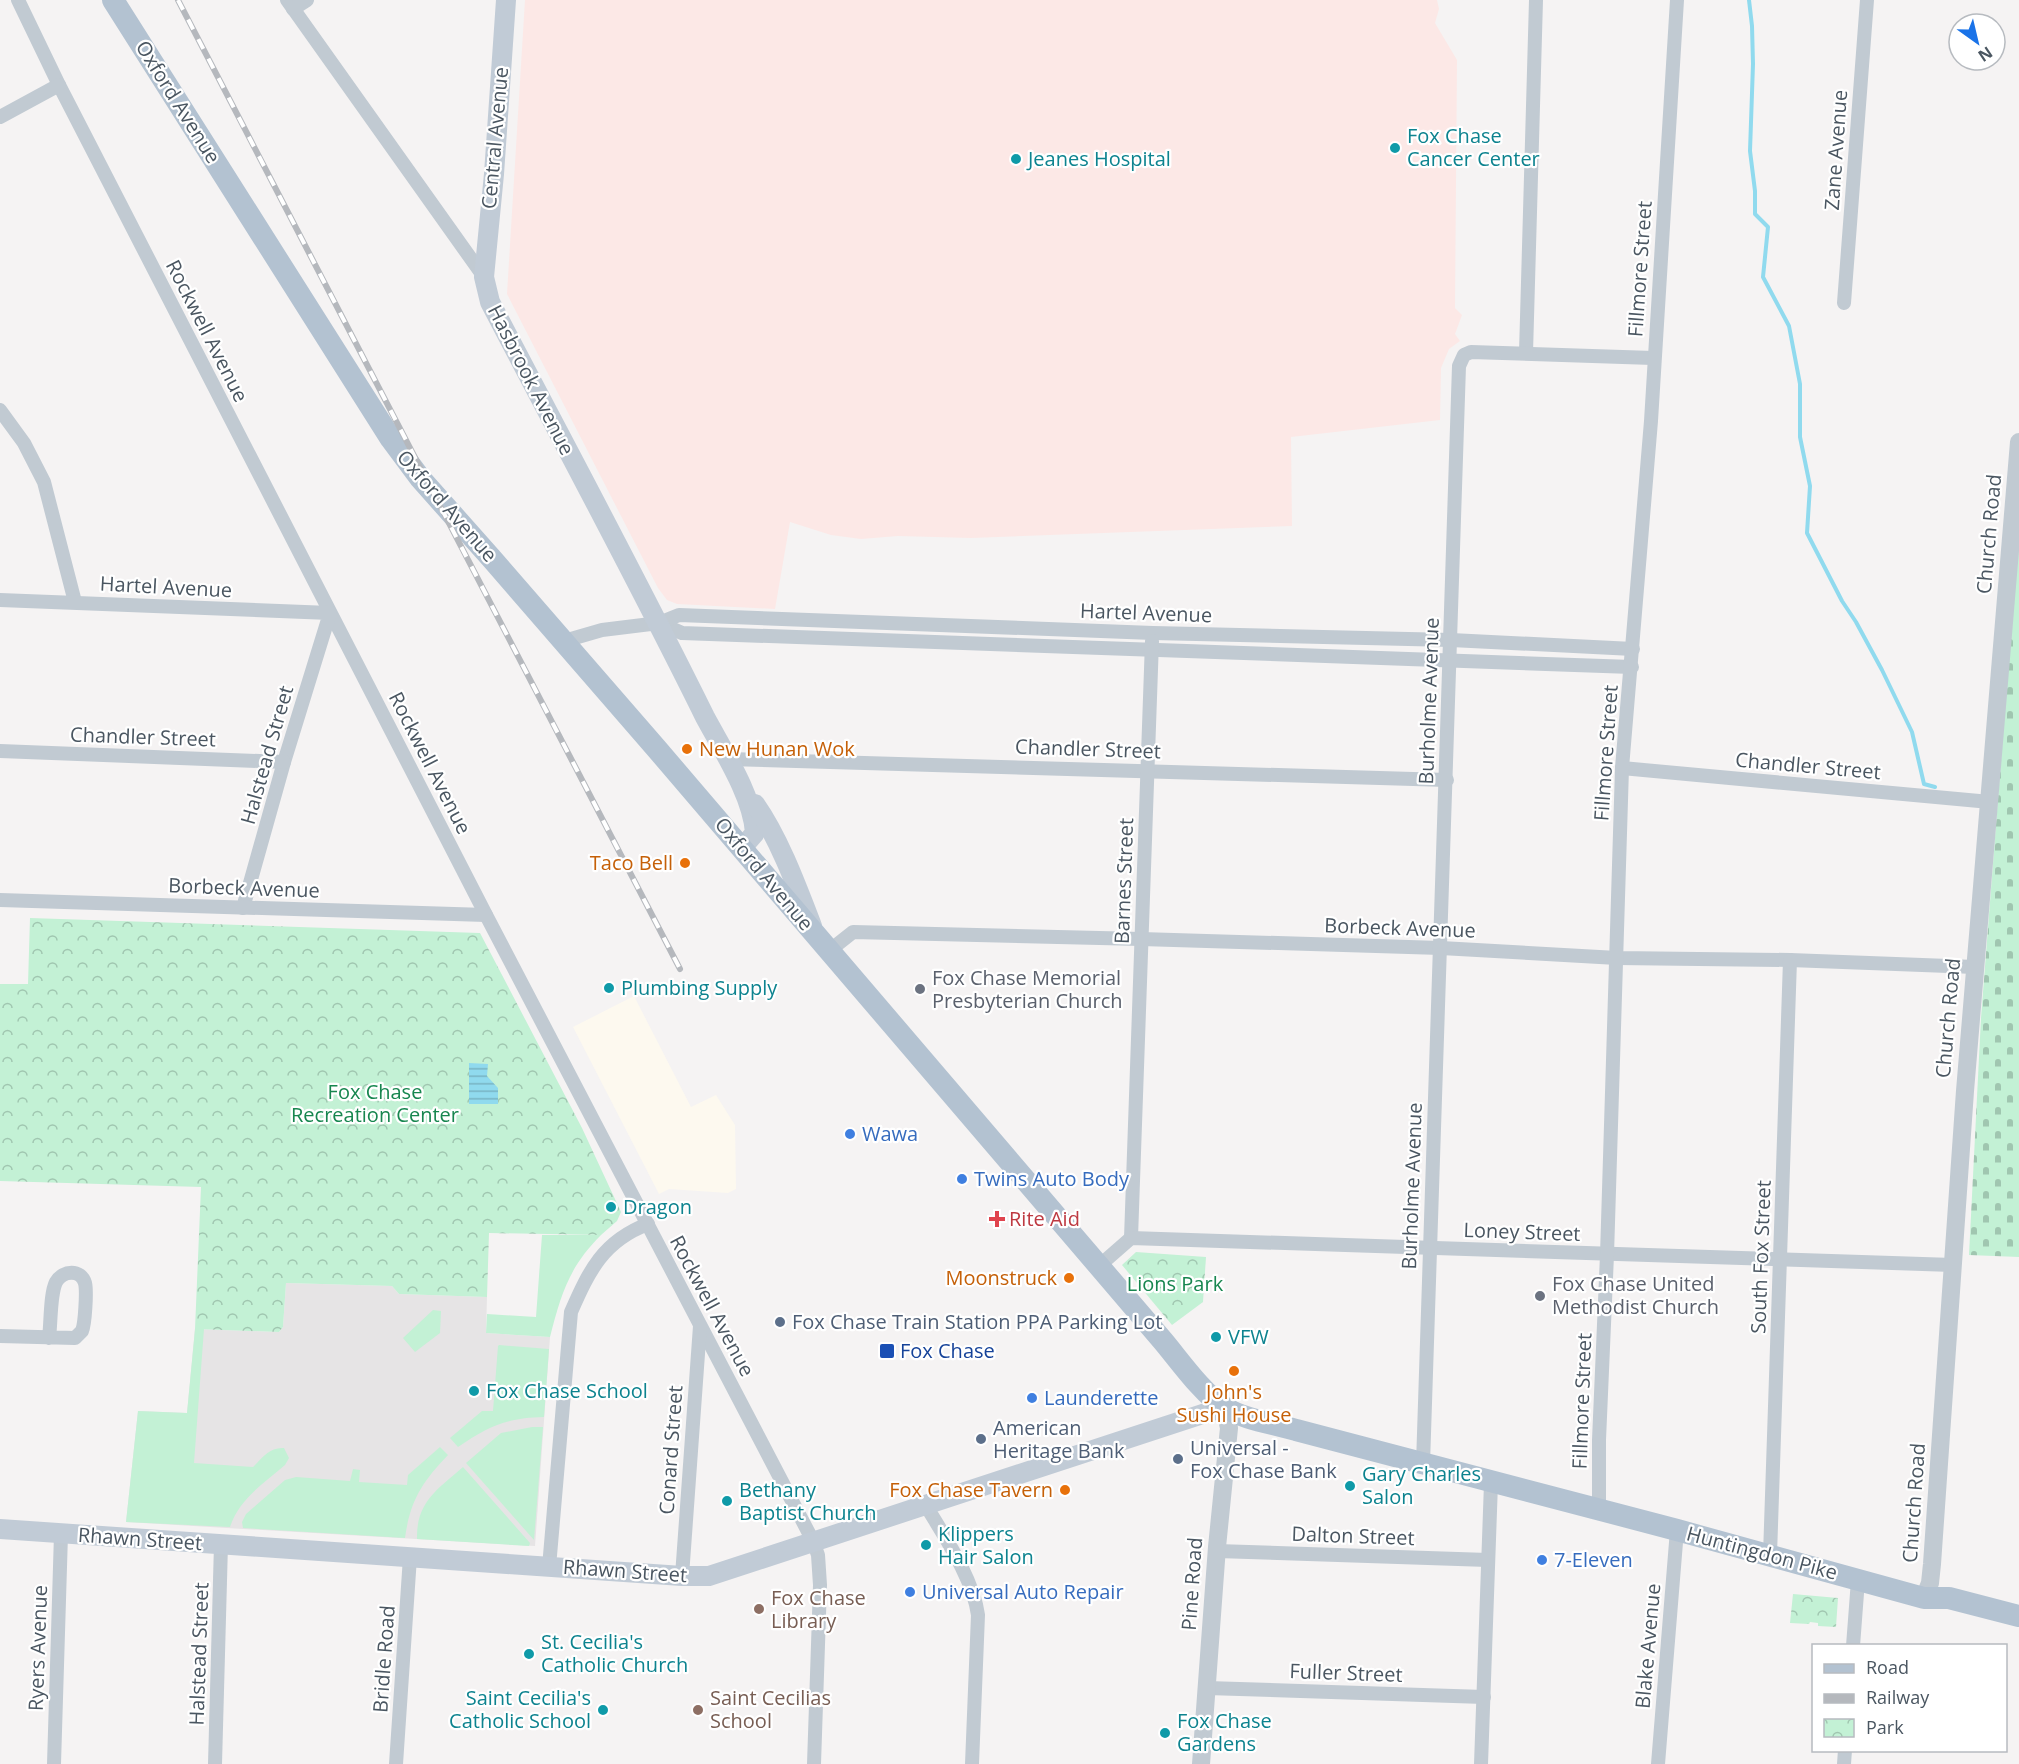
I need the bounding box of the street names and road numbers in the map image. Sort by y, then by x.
street label: Oxford Avenue [130,35,227,168]
street label: Central Avenue [475,66,514,210]
street label: Zane Avenue [1818,89,1853,211]
street label: Fillmore Street [1621,200,1658,338]
street label: Rockwell Avenue [160,255,255,406]
street label: Hasbrook Avenue [482,300,581,460]
street label: Oxford Avenue [391,444,504,567]
street label: Church Road [1970,473,2007,595]
street label: Hartel Avenue [99,570,233,603]
street label: Hartel Avenue [1079,597,1213,628]
street label: Burholme Avenue [1412,617,1445,785]
street label: Halstead Street [234,682,299,827]
street label: Fillmore Street [1587,684,1624,822]
street label: Rockwell Avenue [383,687,478,838]
street label: Chandler Street [70,720,216,753]
street label: Chandler Street [1015,732,1161,765]
street label: Chandler Street [1734,746,1882,785]
street label: Oxford Avenue [709,811,820,936]
street label: Barnes Street [1108,817,1139,945]
street label: Borbeck Avenue [168,871,320,904]
street label: Borbeck Avenue [1324,911,1476,944]
street label: Church Road [1929,957,1966,1079]
street label: Burholme Avenue [1395,1102,1428,1270]
street label: South Fox Street [1744,1180,1777,1334]
street label: Loney Street [1463,1216,1581,1247]
street label: Rockwell Avenue [664,1231,761,1381]
street label: Fillmore Street [1566,1332,1597,1470]
street label: Conard Street [653,1384,688,1515]
street label: Church Road [1896,1442,1931,1564]
street label: Huntingdon Pike [1684,1519,1841,1586]
street label: Dalton Street [1291,1520,1415,1551]
street label: Rhawn Street [77,1521,203,1556]
street label: Pine Road [1175,1536,1208,1632]
street label: Rhawn Street [562,1553,688,1588]
street label: Halstead Street [183,1582,214,1726]
street label: Blake Avenue [1629,1582,1666,1710]
street label: Ryers Avenue [22,1584,53,1711]
street label: Bridle Road [366,1604,401,1714]
street label: Fuller Street [1289,1657,1403,1688]

